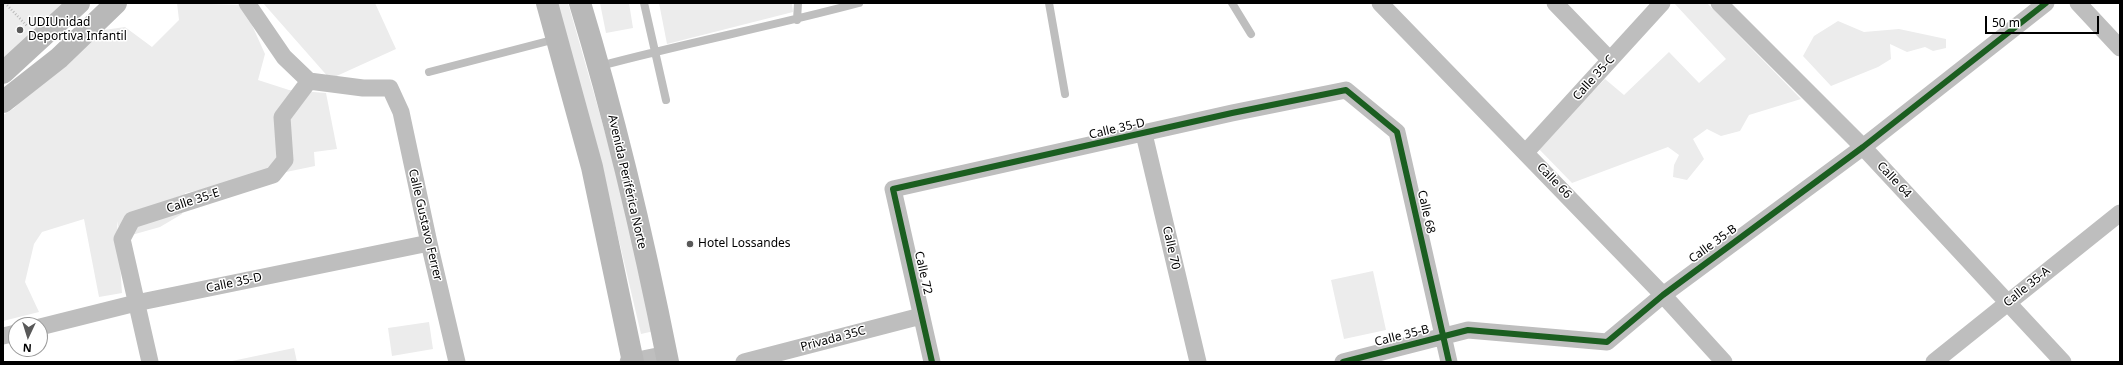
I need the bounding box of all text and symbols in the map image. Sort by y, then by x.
scale bar [1987,8,2101,34]
text: 50 m [1992,14,2020,31]
place label: UDIUnidad Deportiva Infantil [28,16,127,44]
marker: UDIUnidad Deportiva Infantil [15,25,25,35]
street label: Calle 35-C [1570,53,1618,103]
street label: Avenida Periférica Norte [605,113,649,251]
street label: Calle 35-D [1088,116,1146,142]
street label: Calle 64 [1874,159,1914,201]
street label: Calle 66 [1533,160,1575,202]
street label: Calle Gustavo Ferrer [405,168,445,282]
street label: Calle 35-E [165,186,221,216]
street label: Calle 68 [1414,189,1438,235]
street label: Calle 35-B [1686,222,1740,266]
street label: Calle 70 [1159,225,1183,271]
place label: Hotel Lossandes [698,237,791,251]
marker: Hotel Lossandes [685,239,695,249]
street label: Calle 72 [911,250,935,296]
street label: Calle 35-A [2001,264,2053,310]
street label: Calle 35-D [205,270,263,296]
north arrow [8,317,48,357]
street label: Calle 35-B [1373,322,1431,350]
street label: Privada 35C [799,323,867,355]
text: N [22,341,32,356]

